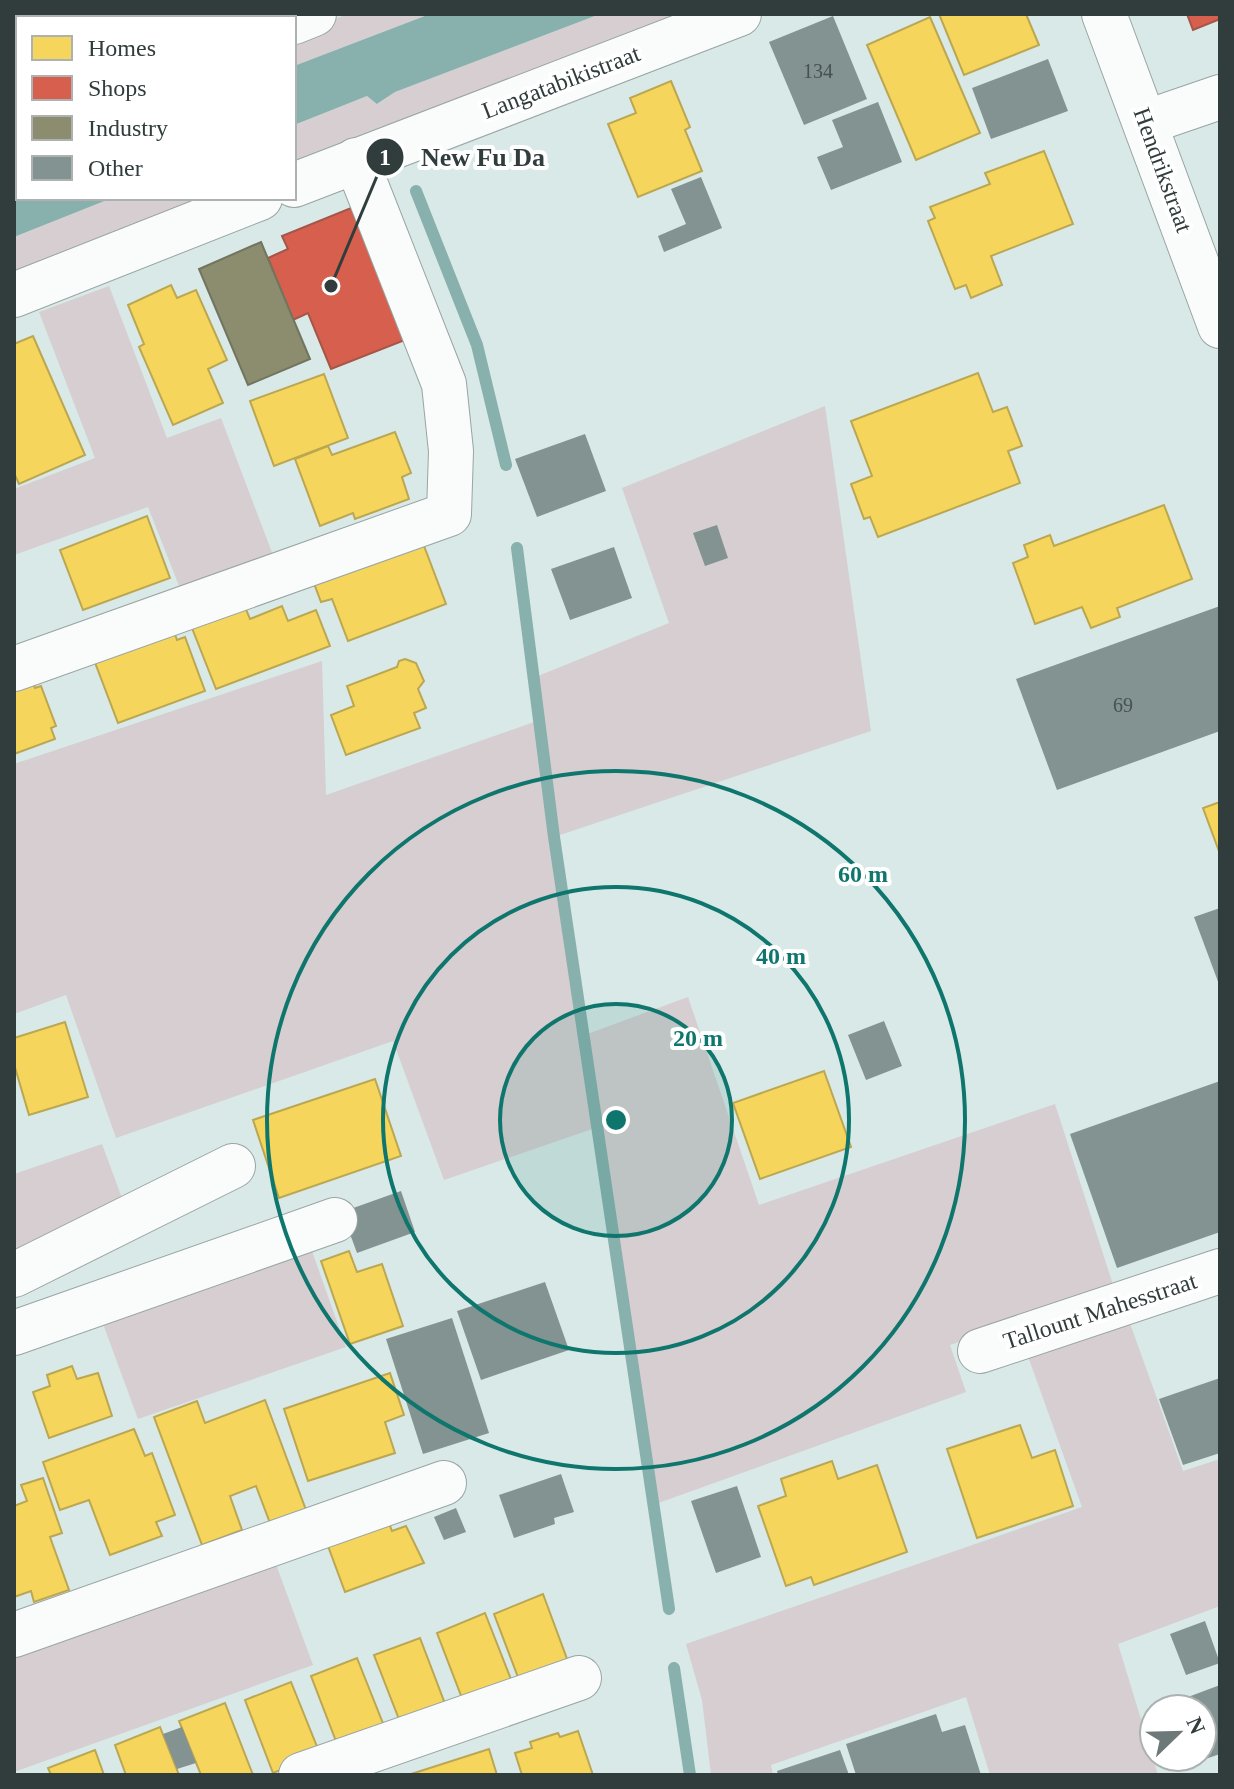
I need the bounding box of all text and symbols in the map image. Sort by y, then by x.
legend [16,16,296,200]
text: Homes [88,35,156,61]
street label: Langatabikistraat [479,40,644,124]
house number: 134 [803,60,833,82]
text: Shops [88,75,147,101]
street label: Hendrikstraat [1128,104,1198,236]
text: Industry [88,115,168,141]
callout: New Fu Da [365,132,561,182]
text: New Fu Da [421,143,545,172]
text: 1 [379,144,391,170]
text: Other [88,155,143,181]
house number: 69 [1113,694,1133,716]
text: 60 m [838,861,888,887]
text: 40 m [756,943,806,969]
text: 20 m [673,1025,723,1051]
centre of rings [602,1106,630,1134]
street label: Tallount Mahesstraat [1000,1267,1200,1355]
north arrow [1138,1693,1218,1773]
text: N [1181,1713,1211,1738]

